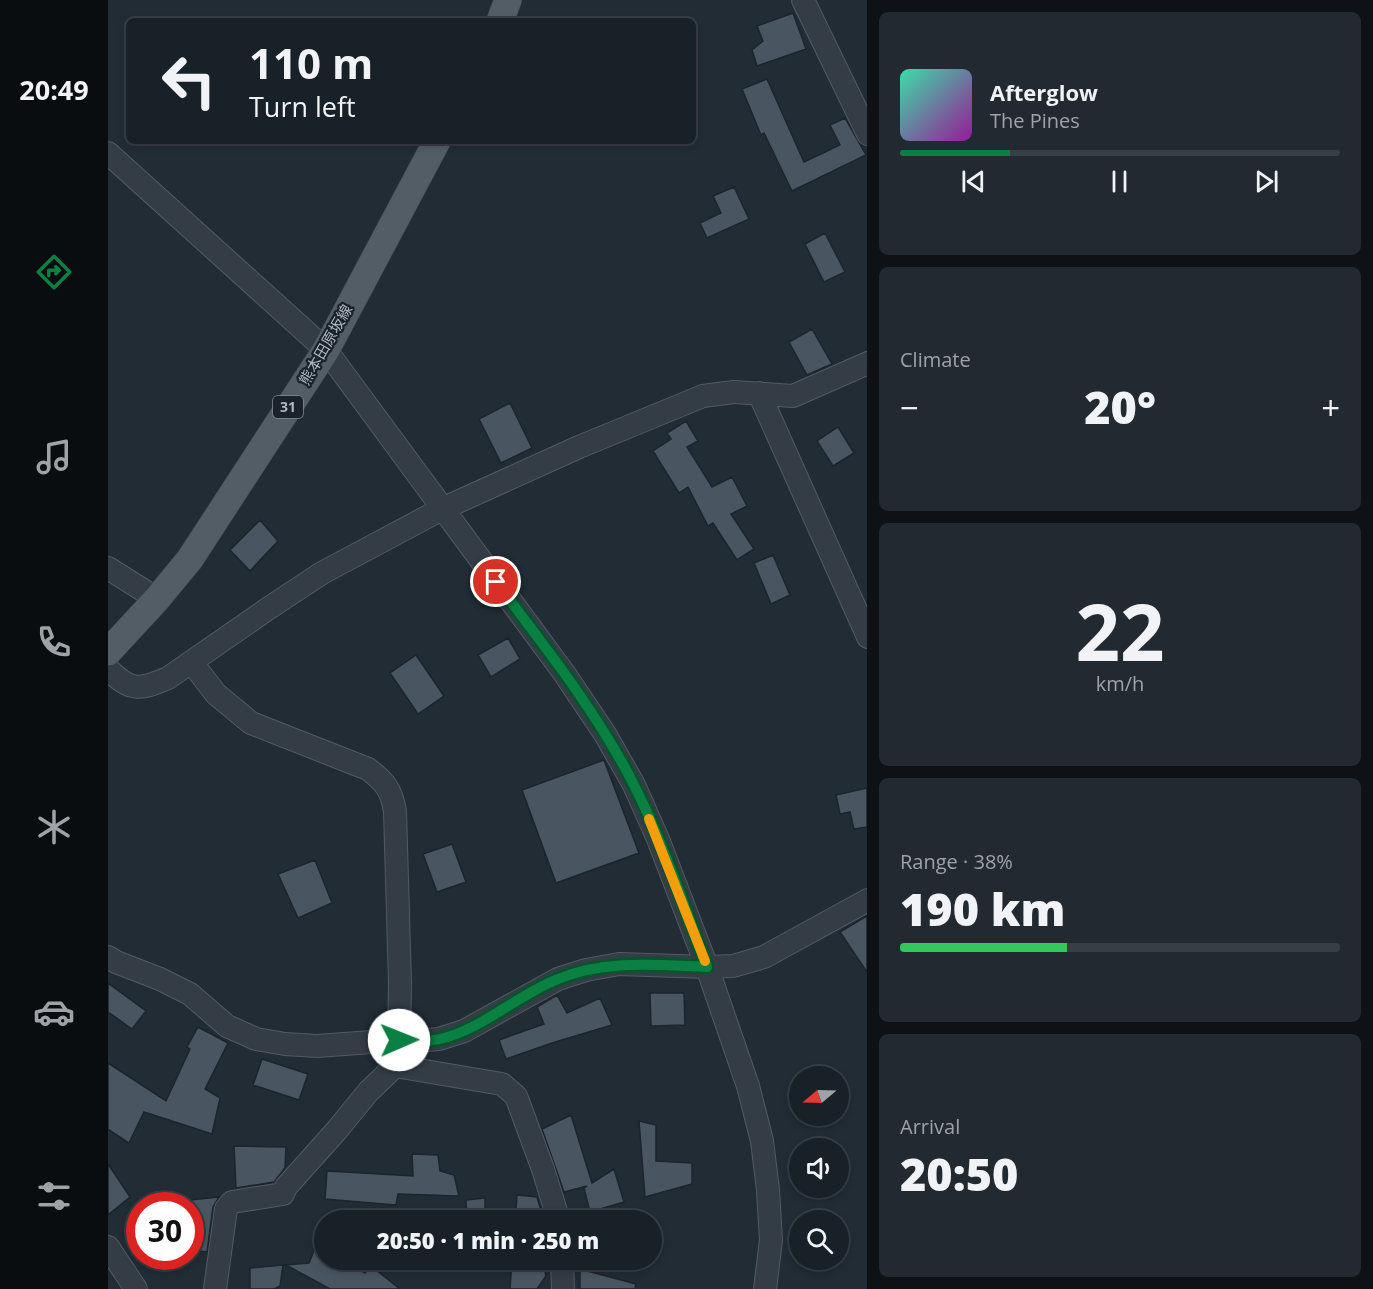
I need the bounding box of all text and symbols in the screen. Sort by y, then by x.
text: 110 m [249,34,373,91]
icon: left [150,42,228,120]
text: 20:49 [19,71,89,108]
text: Afterglow [990,77,1098,107]
text: Turn left [249,88,356,125]
text: The Pines [990,107,1080,134]
icon: previous [957,165,990,198]
icon: pause [1103,165,1136,198]
icon: next [1250,165,1283,198]
icon: directions [33,251,75,293]
street label: 熊本田原坂線 [294,301,356,388]
text: Climate [900,346,971,373]
text: 20° [1084,376,1156,437]
text: − [900,385,919,430]
text: + [1321,385,1340,430]
road number: 31 [273,396,303,418]
icon: music [33,436,75,478]
pin [470,556,521,607]
icon: arrive [479,565,512,598]
text: 22 [1075,578,1165,684]
icon: phone [33,621,75,663]
text: km/h [1096,670,1144,697]
icon: climate [33,806,75,848]
text: Range · 38% [900,848,1013,875]
text: 190 km [900,878,1065,939]
icon: car [33,991,75,1033]
position arrow [367,1008,431,1072]
north arrow [789,1066,849,1126]
map controls [789,1066,849,1270]
text: Arrival [900,1113,960,1140]
button: sound [789,1138,849,1198]
text: 20:50 [900,1143,1018,1204]
icon: filters [33,1175,75,1217]
speed limit sign: 30 [126,1192,204,1270]
button: search [789,1210,849,1270]
text: 20:50 · 1 min · 250 m [377,1225,599,1255]

